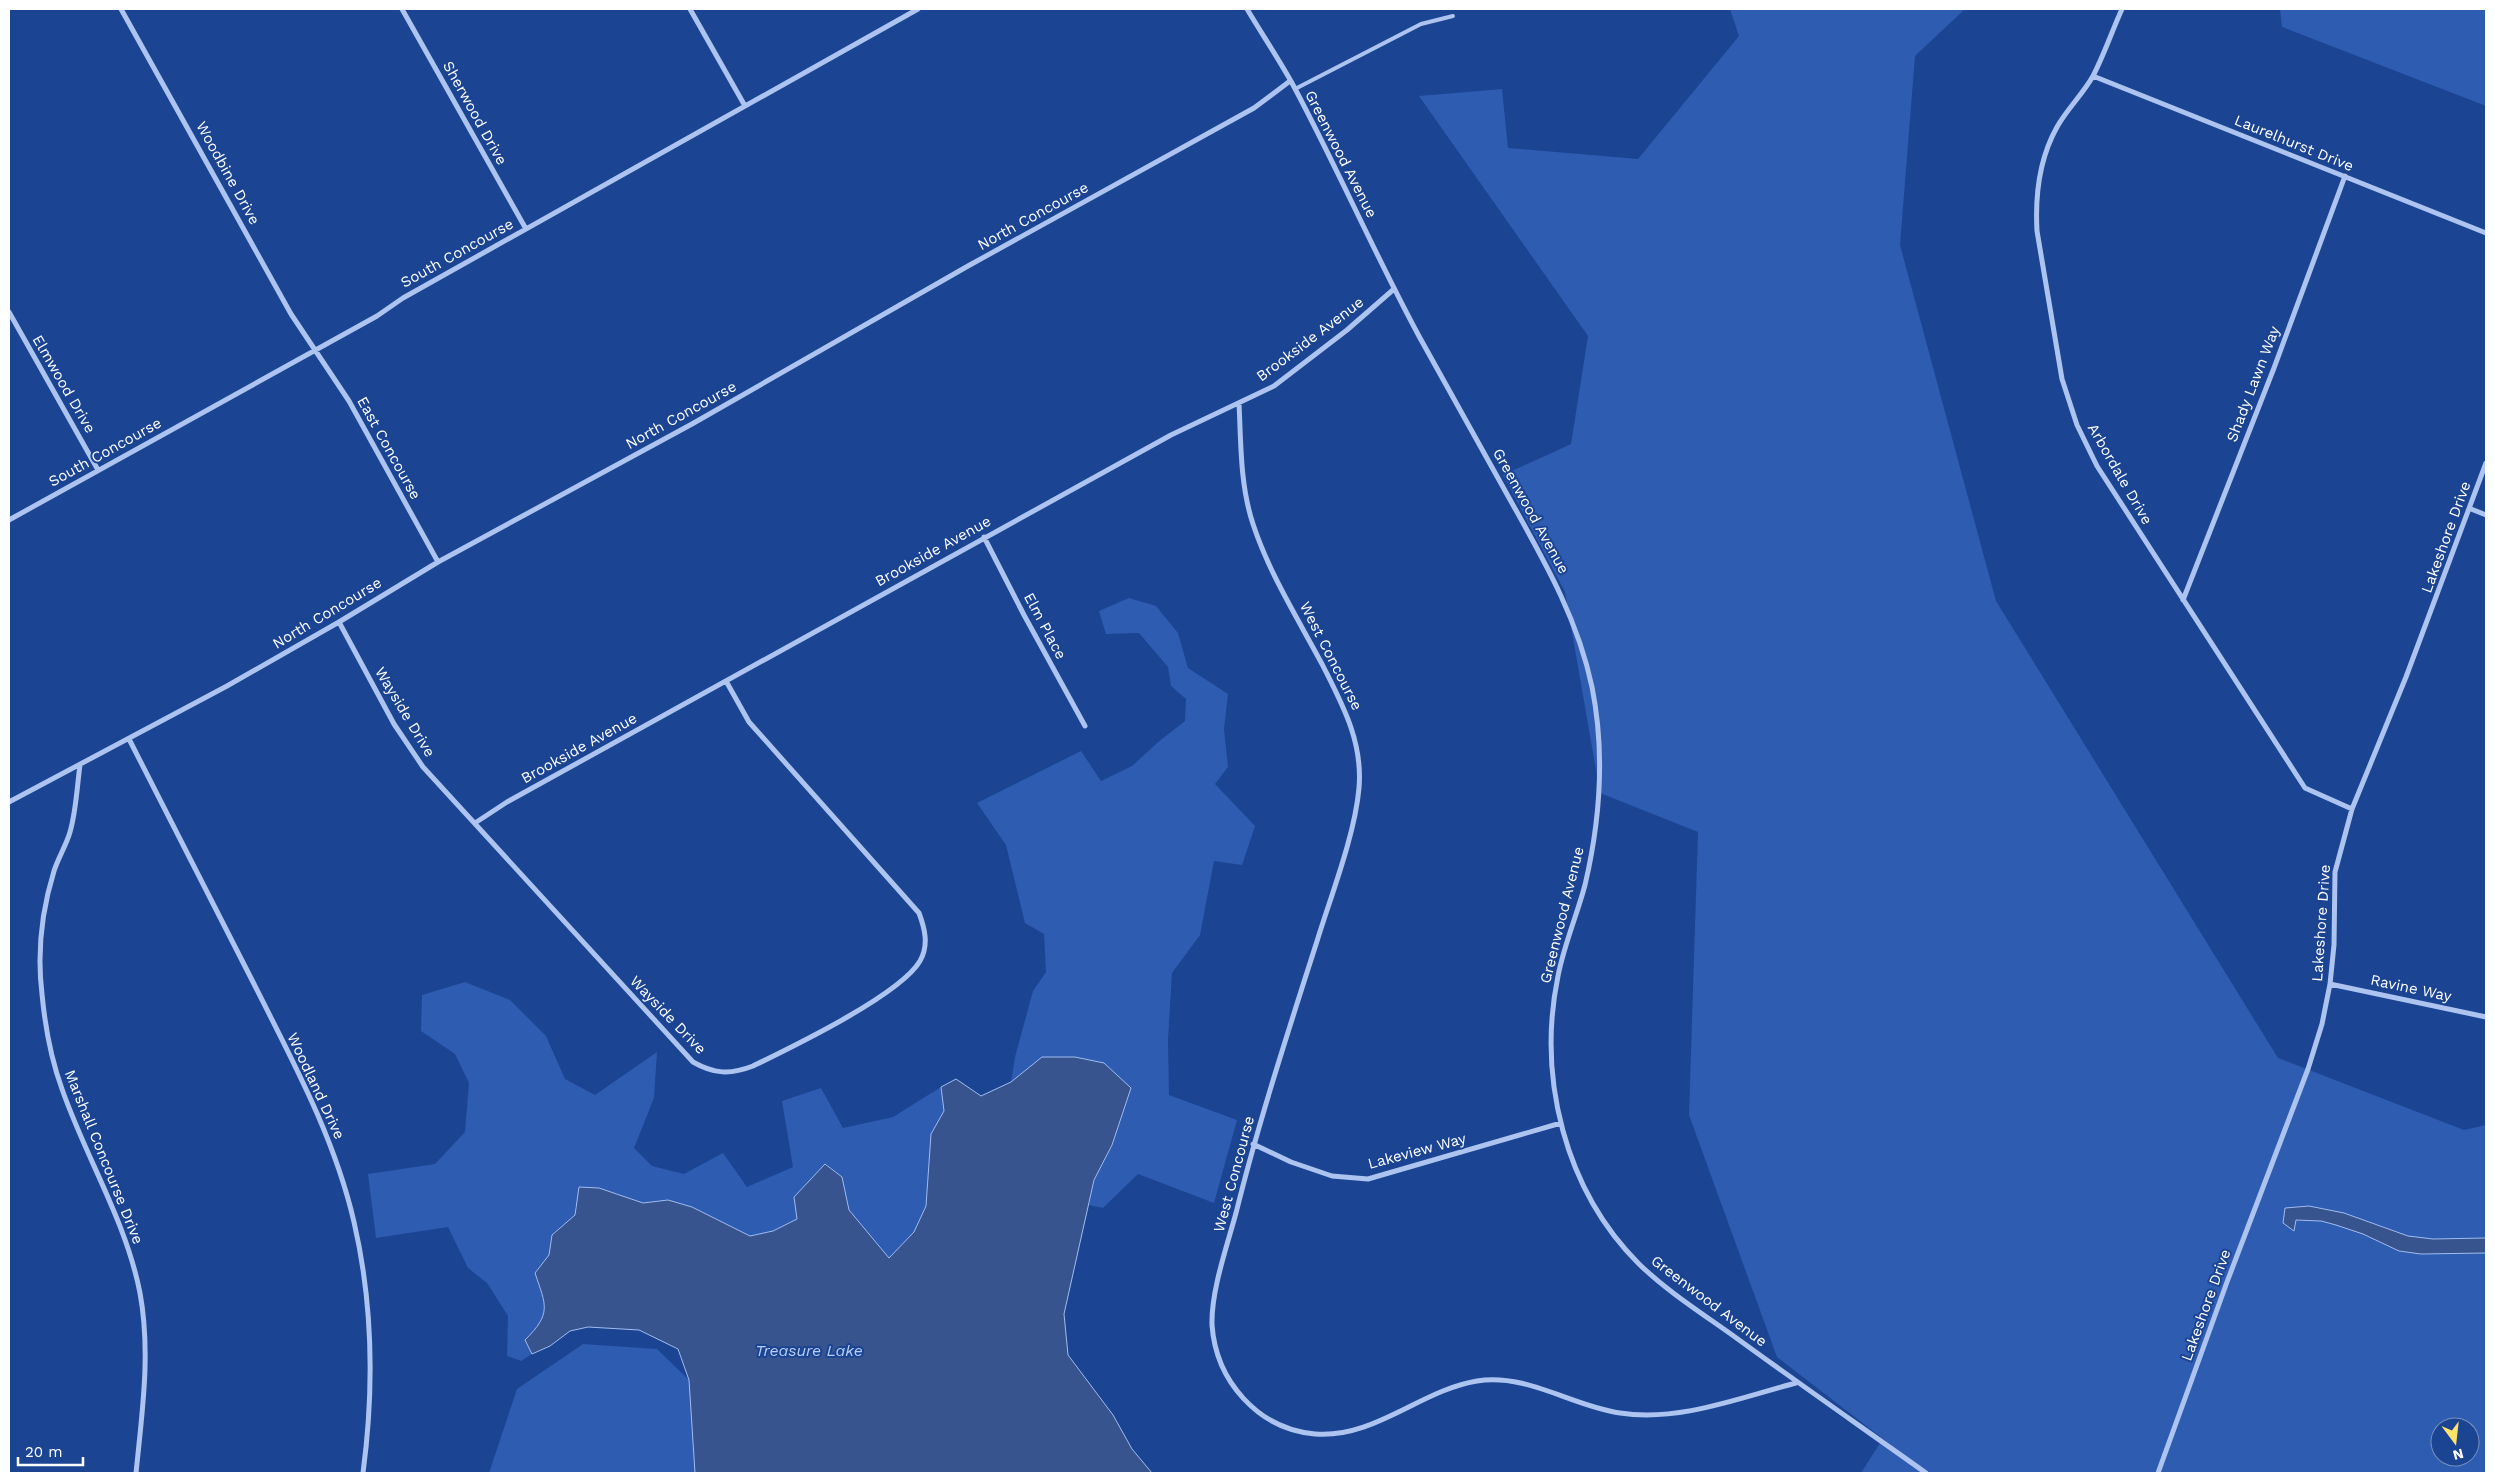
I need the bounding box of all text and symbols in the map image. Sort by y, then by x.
street label: Sherwood Drive [439,58,511,168]
street label: Greenwood Avenue [1301,87,1381,221]
street label: Laurelhurst Drive [2232,111,2356,175]
street label: Woodbine Drive [192,118,264,228]
street label: North Concourse [974,178,1092,254]
street label: South Concourse [397,215,517,291]
street label: Brookside Avenue [1253,293,1367,385]
street label: Shady Lawn Way [2223,323,2283,445]
street label: Elmwood Drive [29,332,99,436]
street label: North Concourse [622,377,740,453]
street label: East Concourse [353,393,425,503]
street label: South Concourse [45,414,165,490]
street label: Arbordale Drive [2084,420,2156,528]
street label: Greenwood Avenue [1489,445,1573,577]
street label: Lakeshore Drive [2417,479,2475,595]
street label: Brookside Avenue [872,512,994,590]
street label: North Concourse [269,573,385,653]
street label: Elm Place [1020,590,1070,662]
street label: West Concourse [1296,599,1366,713]
street label: Wayside Drive [371,664,439,760]
street label: Brookside Avenue [518,709,640,787]
street label: Greenwood Avenue [1536,845,1588,985]
street label: Lakeshore Drive [2308,864,2334,982]
street label: Ravine Way [2369,971,2453,1005]
street label: Wayside Drive [626,972,710,1058]
street label: Woodland Drive [283,1030,349,1142]
street label: Marshall Concourse Drive [61,1067,147,1247]
street label: West Concourse [1210,1114,1258,1234]
street label: Lakeview Way [1366,1129,1468,1173]
street label: Lakeshore Drive [2177,1247,2235,1363]
street label: Greenwood Avenue [1647,1252,1771,1350]
water label: Treasure Lake [755,1341,863,1360]
north arrow [2430,1417,2480,1467]
scale bar [18,1434,82,1466]
text: 20 m [25,1443,63,1461]
text: N [2451,1445,2465,1464]

